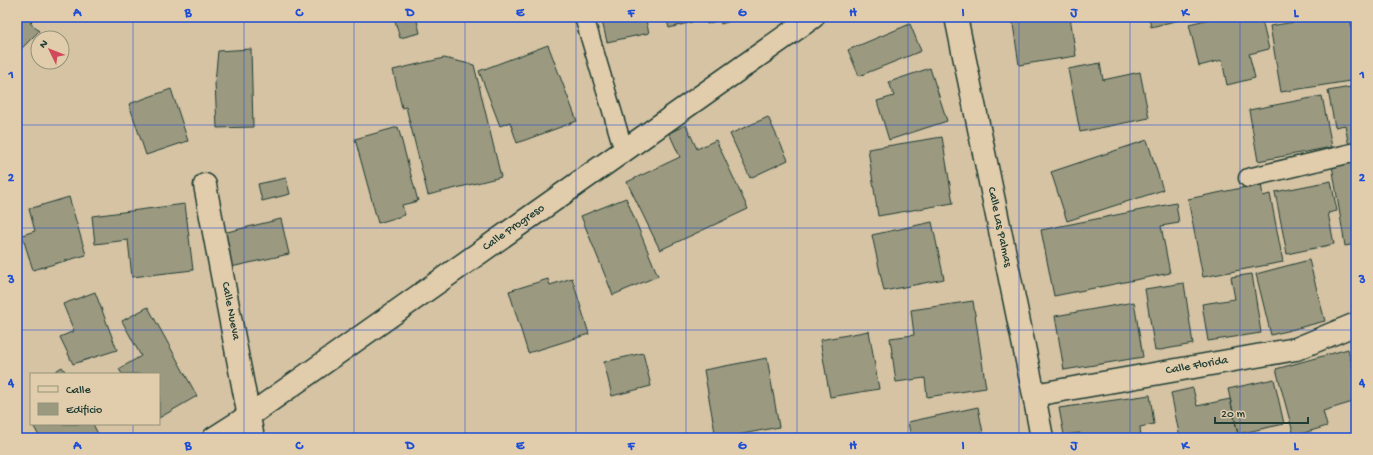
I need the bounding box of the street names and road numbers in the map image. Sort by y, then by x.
street label: Calle Las Palmas [984,186,1014,269]
street label: Calle Progreso [480,201,548,255]
street label: Calle Nueva [217,281,243,342]
street label: Calle Florida [1165,354,1230,378]

